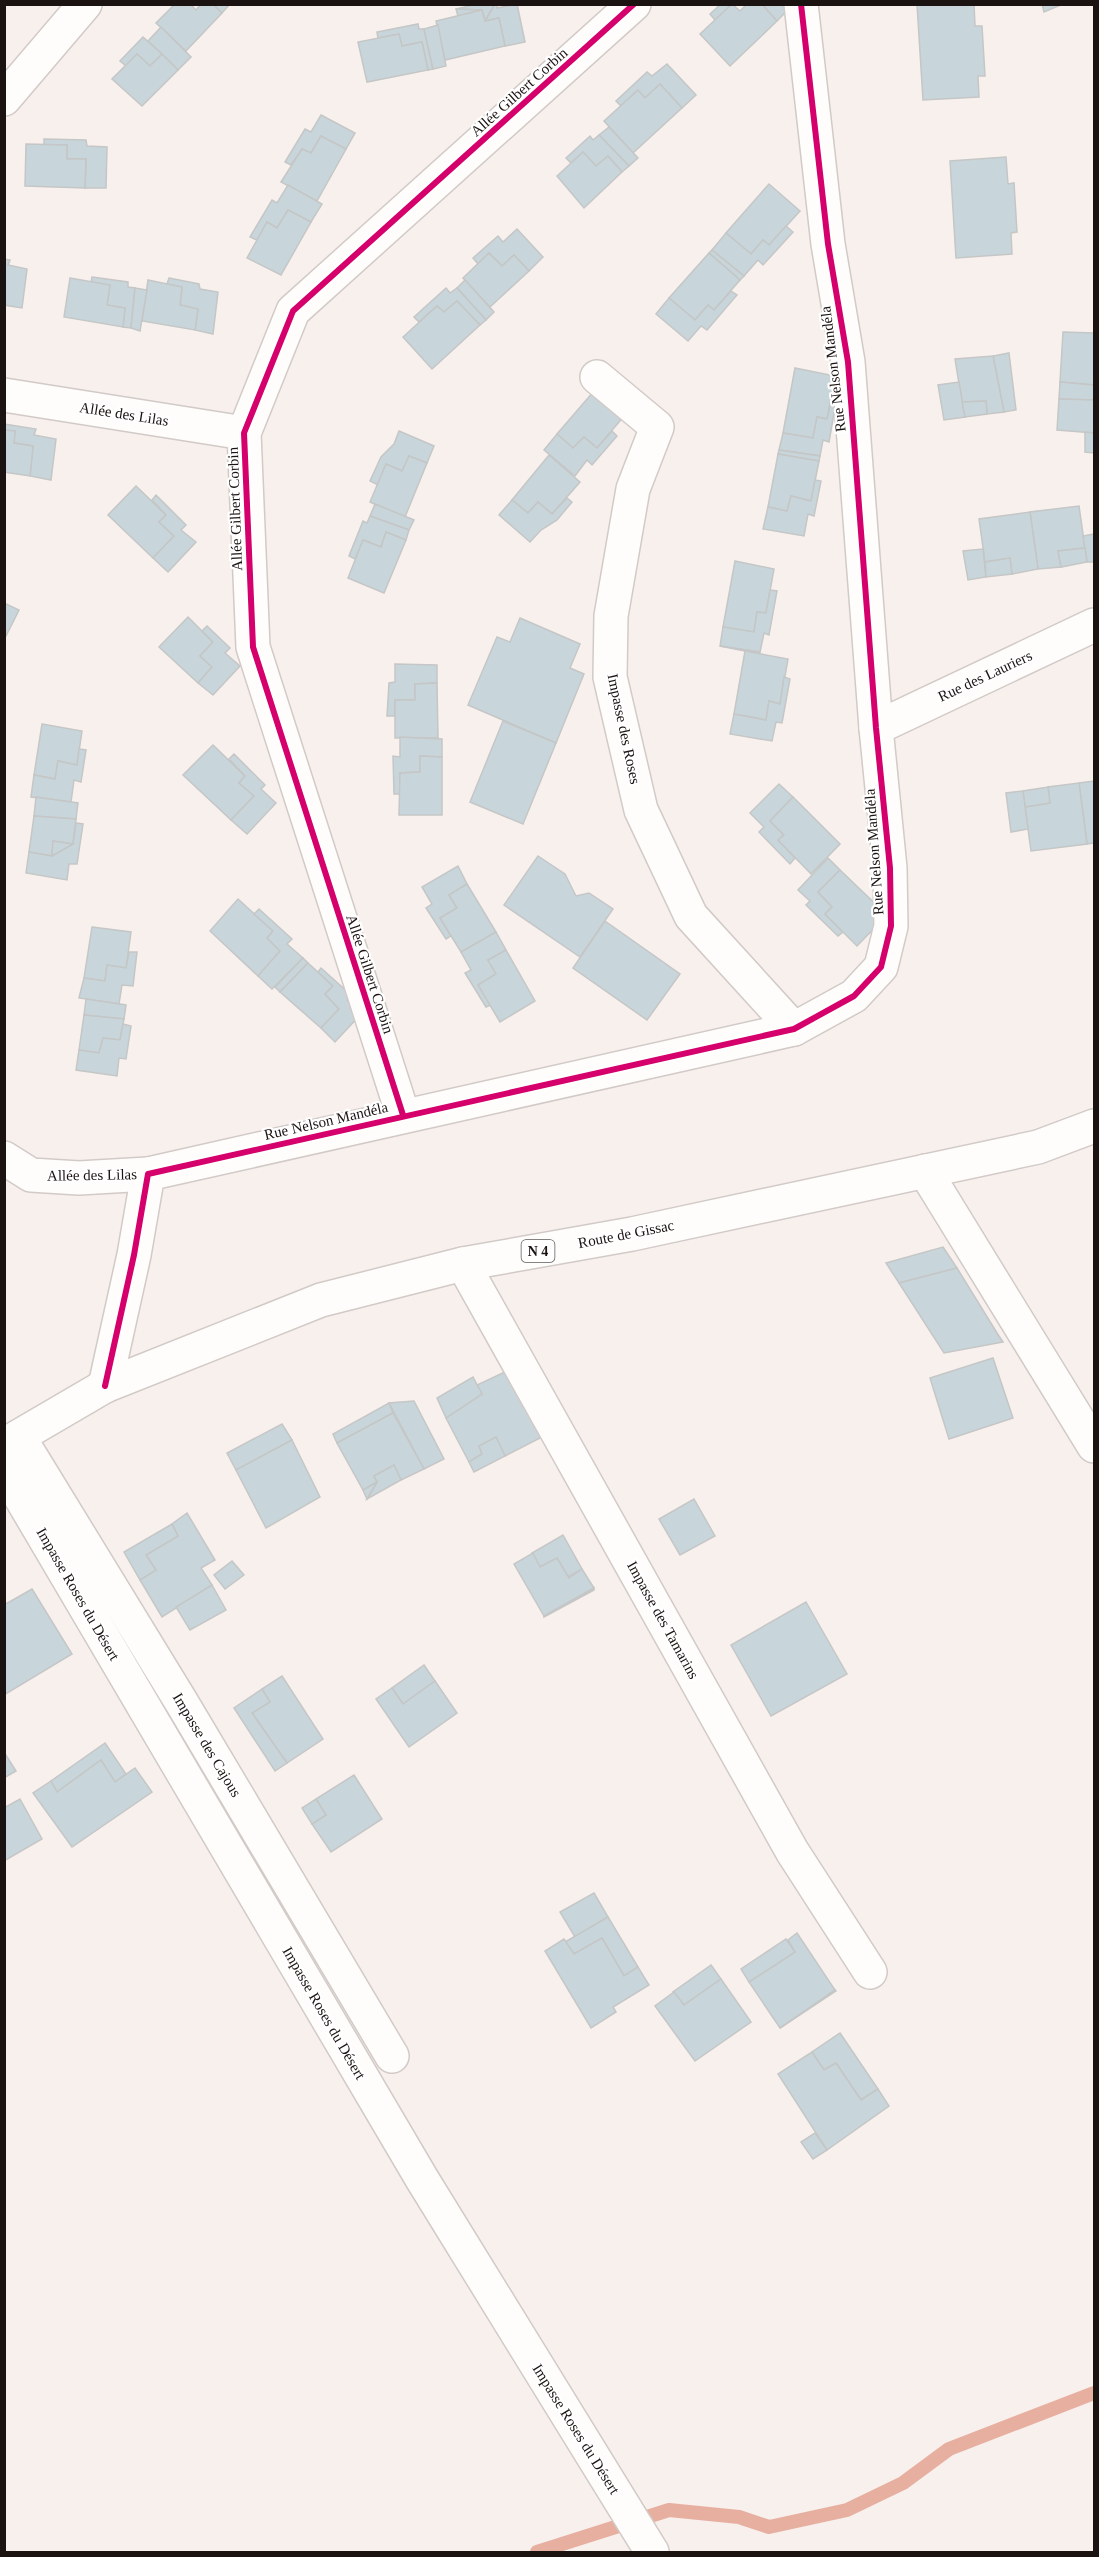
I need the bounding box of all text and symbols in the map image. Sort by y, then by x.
street label: Allée Gilbert Corbin [468,44,571,139]
street label: Rue Nelson Mandéla [817,305,849,433]
street label: Allée des Lilas [78,399,170,429]
street label: Allée Gilbert Corbin [225,446,245,571]
street label: Rue des Lauriers [936,647,1035,705]
street label: Impasse des Roses [604,672,644,786]
street label: Rue Nelson Mandéla [862,788,886,916]
street label: Allée Gilbert Corbin [343,912,397,1036]
street label: Rue Nelson Mandéla [263,1099,390,1143]
street label: Allée des Lilas [47,1166,137,1184]
street label: Route de Gissac [577,1217,676,1251]
road number: N 4 [522,1240,554,1262]
street label: Impasse Roses du Désert [33,1525,123,1664]
street label: Impasse des Tamarins [624,1558,702,1682]
street label: Impasse des Cajous [170,1690,244,1800]
street label: Impasse Roses du Désert [279,1944,369,2083]
street label: Impasse Roses du Désert [529,2361,623,2498]

